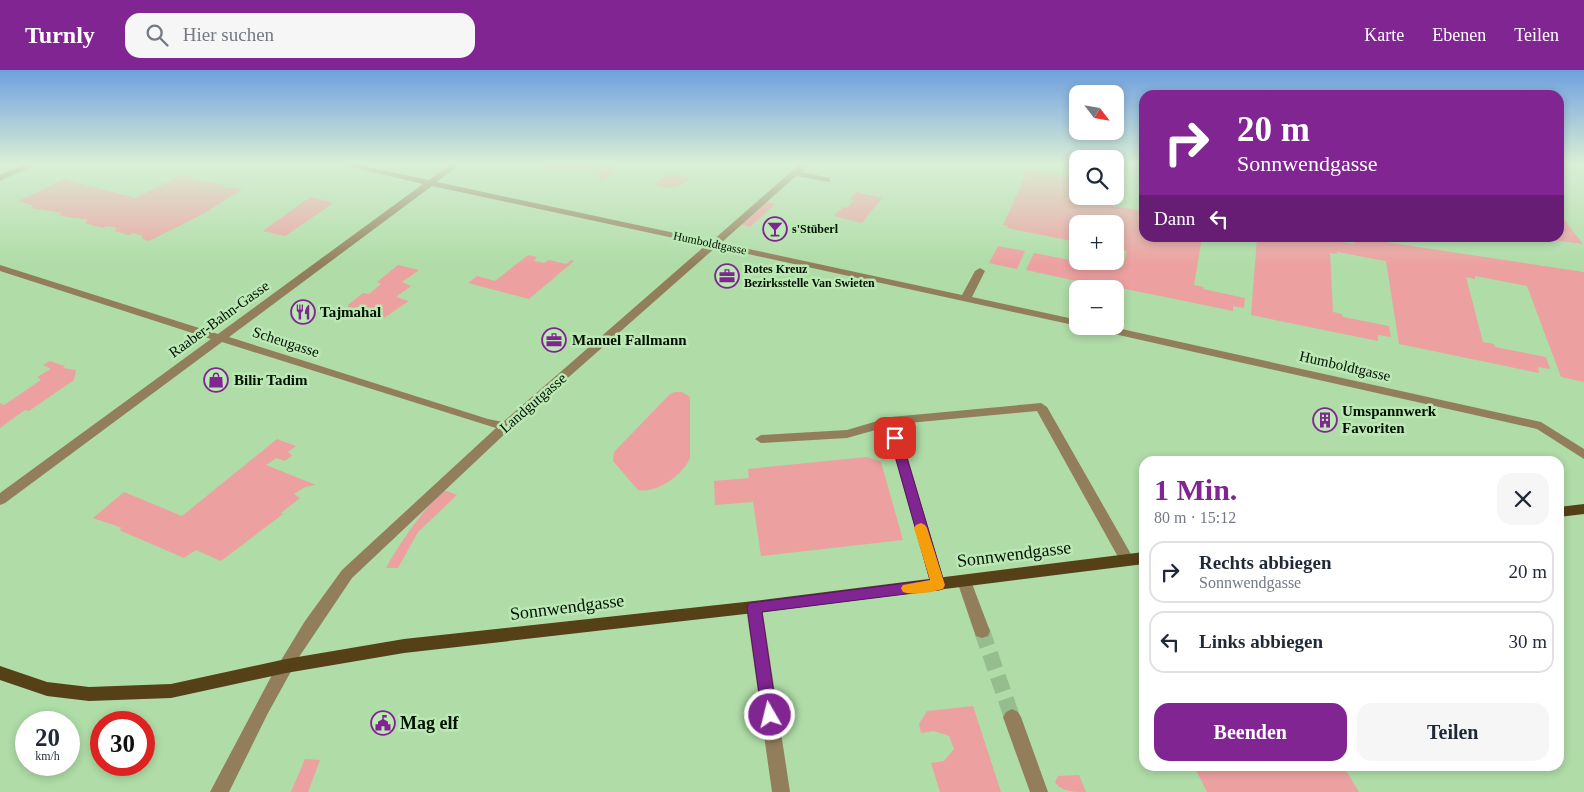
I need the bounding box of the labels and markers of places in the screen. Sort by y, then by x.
bar icon: s'Stüberl [762,216,788,242]
place label: s'Stüberl [792,222,839,236]
place label: Rotes Kreuz Bezirksstelle Van Swieten [744,262,875,290]
office icon: Rotes Kreuz Bezirksstelle Van Swieten [714,263,740,289]
restaurant icon: Tajmahal [290,299,316,325]
place label: Tajmahal [320,304,381,320]
office icon: Manuel Fallmann [541,327,567,353]
place label: Manuel Fallmann [572,332,687,348]
shop icon: Bilir Tadim [203,367,229,393]
place label: Bilir Tadim [234,372,308,388]
place label: Umspannwerk Favoriten [1342,403,1437,436]
building icon: Umspannwerk Favoriten [1312,407,1338,433]
pin [874,417,916,459]
public building icon: Mag elf [370,710,396,736]
place label: Mag elf [400,713,459,733]

